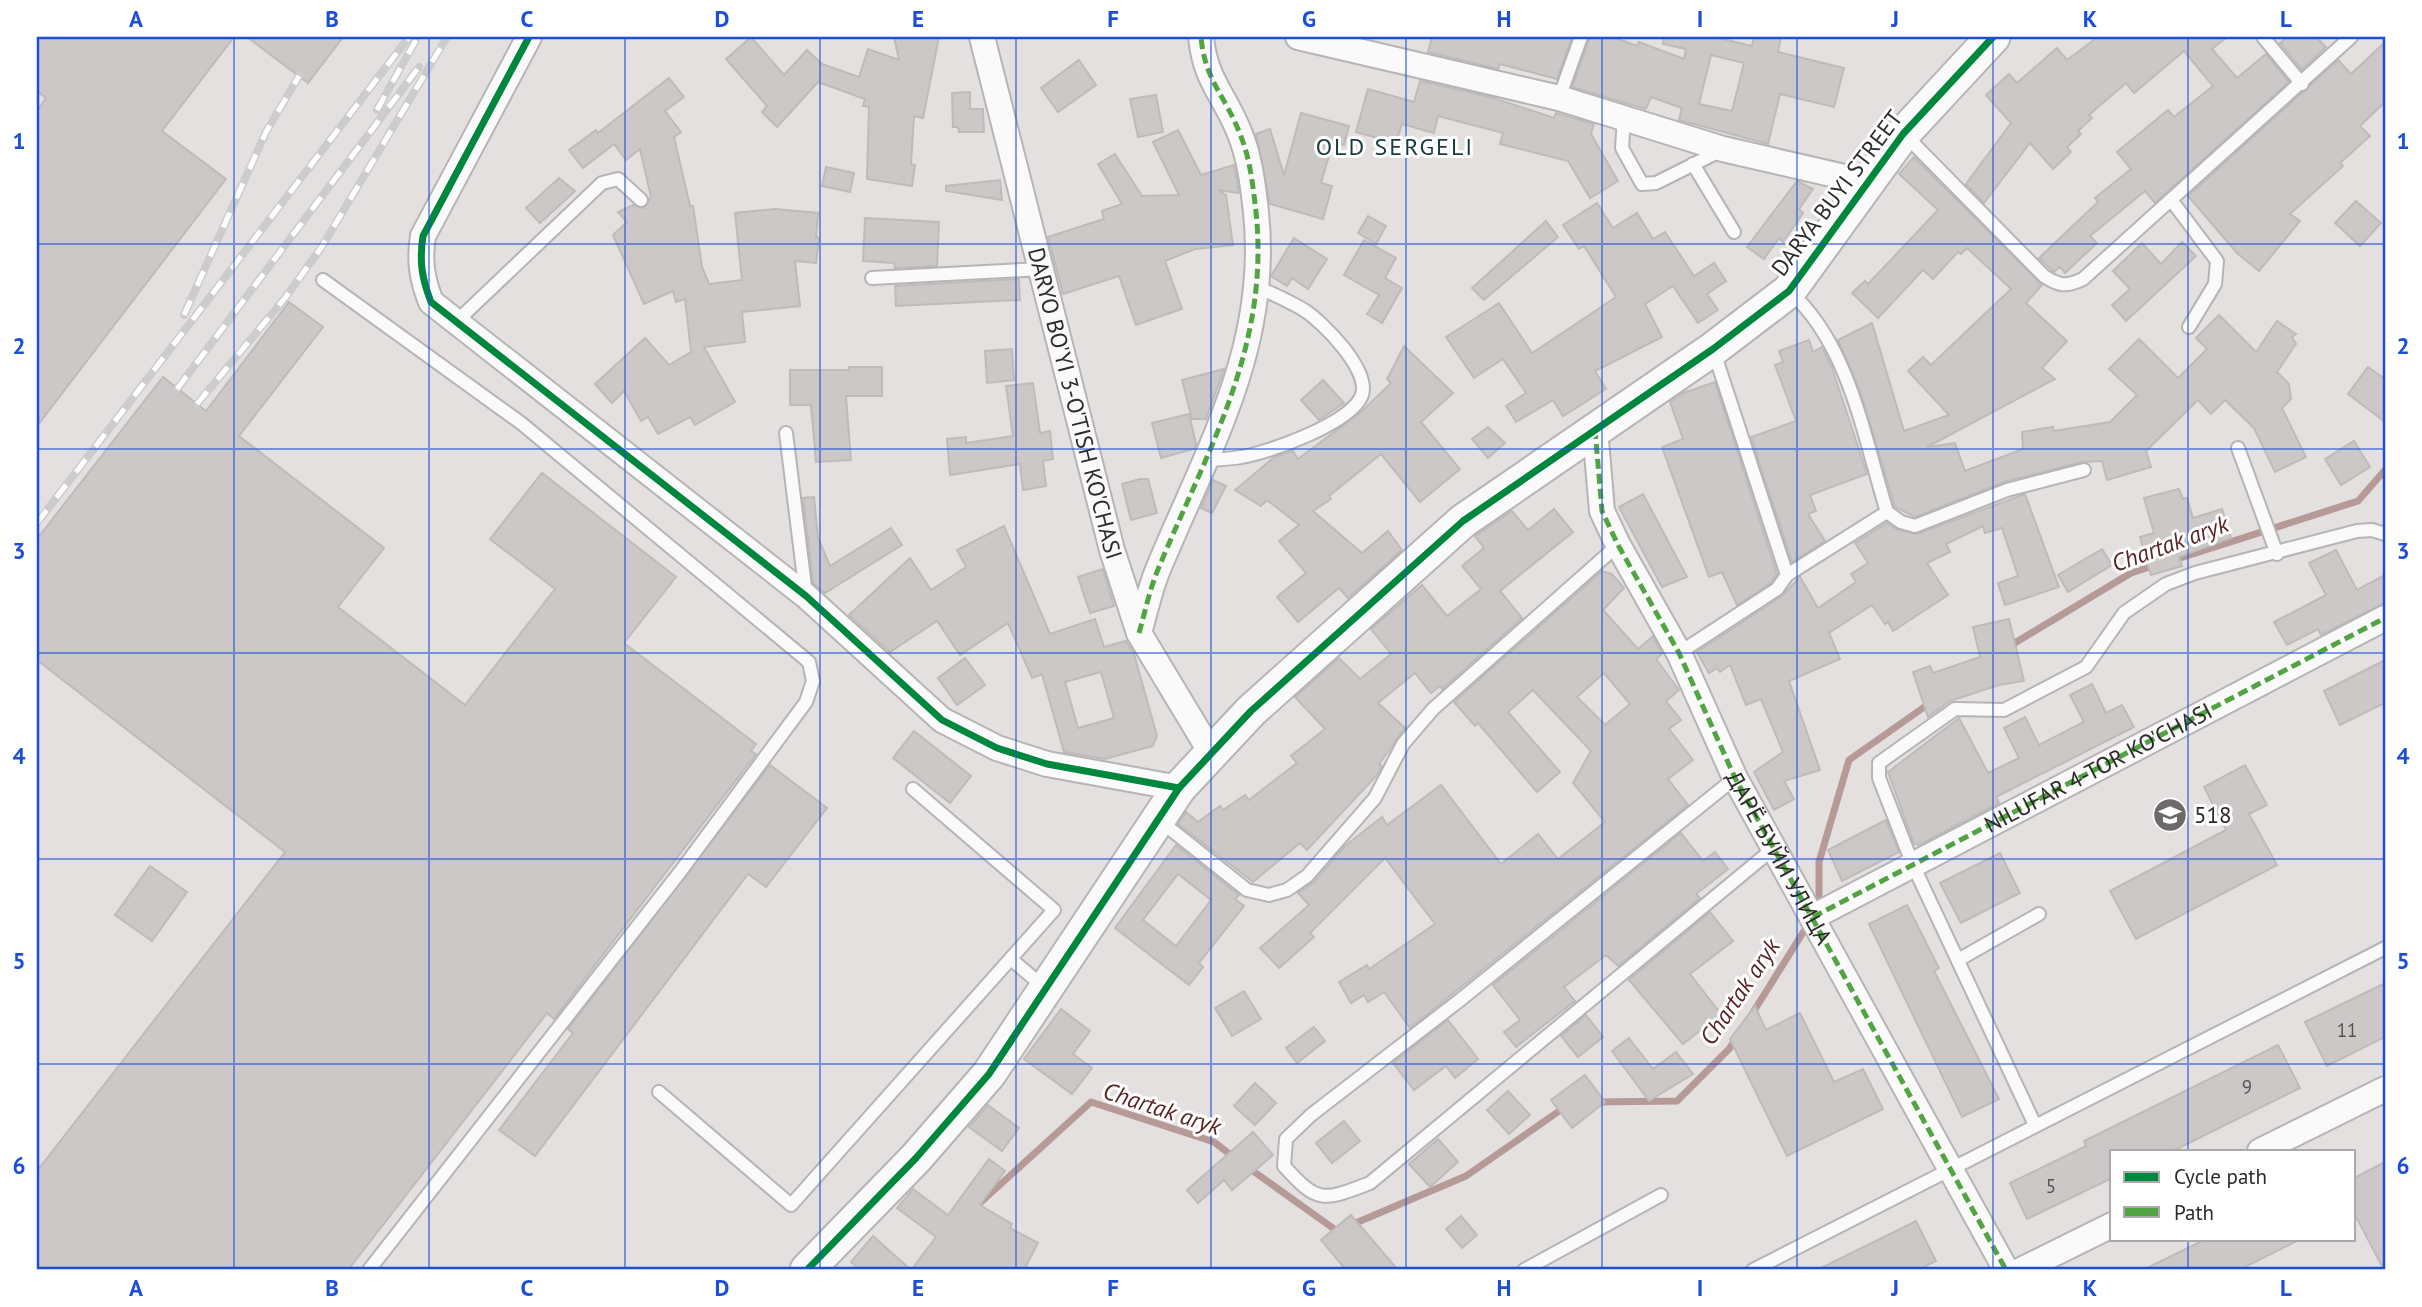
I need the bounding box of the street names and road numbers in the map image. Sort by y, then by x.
street label: DARYA BUYI STREET [1765,104,1909,281]
street label: DARYO BO'YI 3-O'TISH KO'CHASI [1022,244,1129,563]
street label: NILUFAR 4-TOR KO'CHASI [1979,696,2217,839]
street label: ДАРЁ БУЙИ УЛИЦА [1720,766,1839,950]

